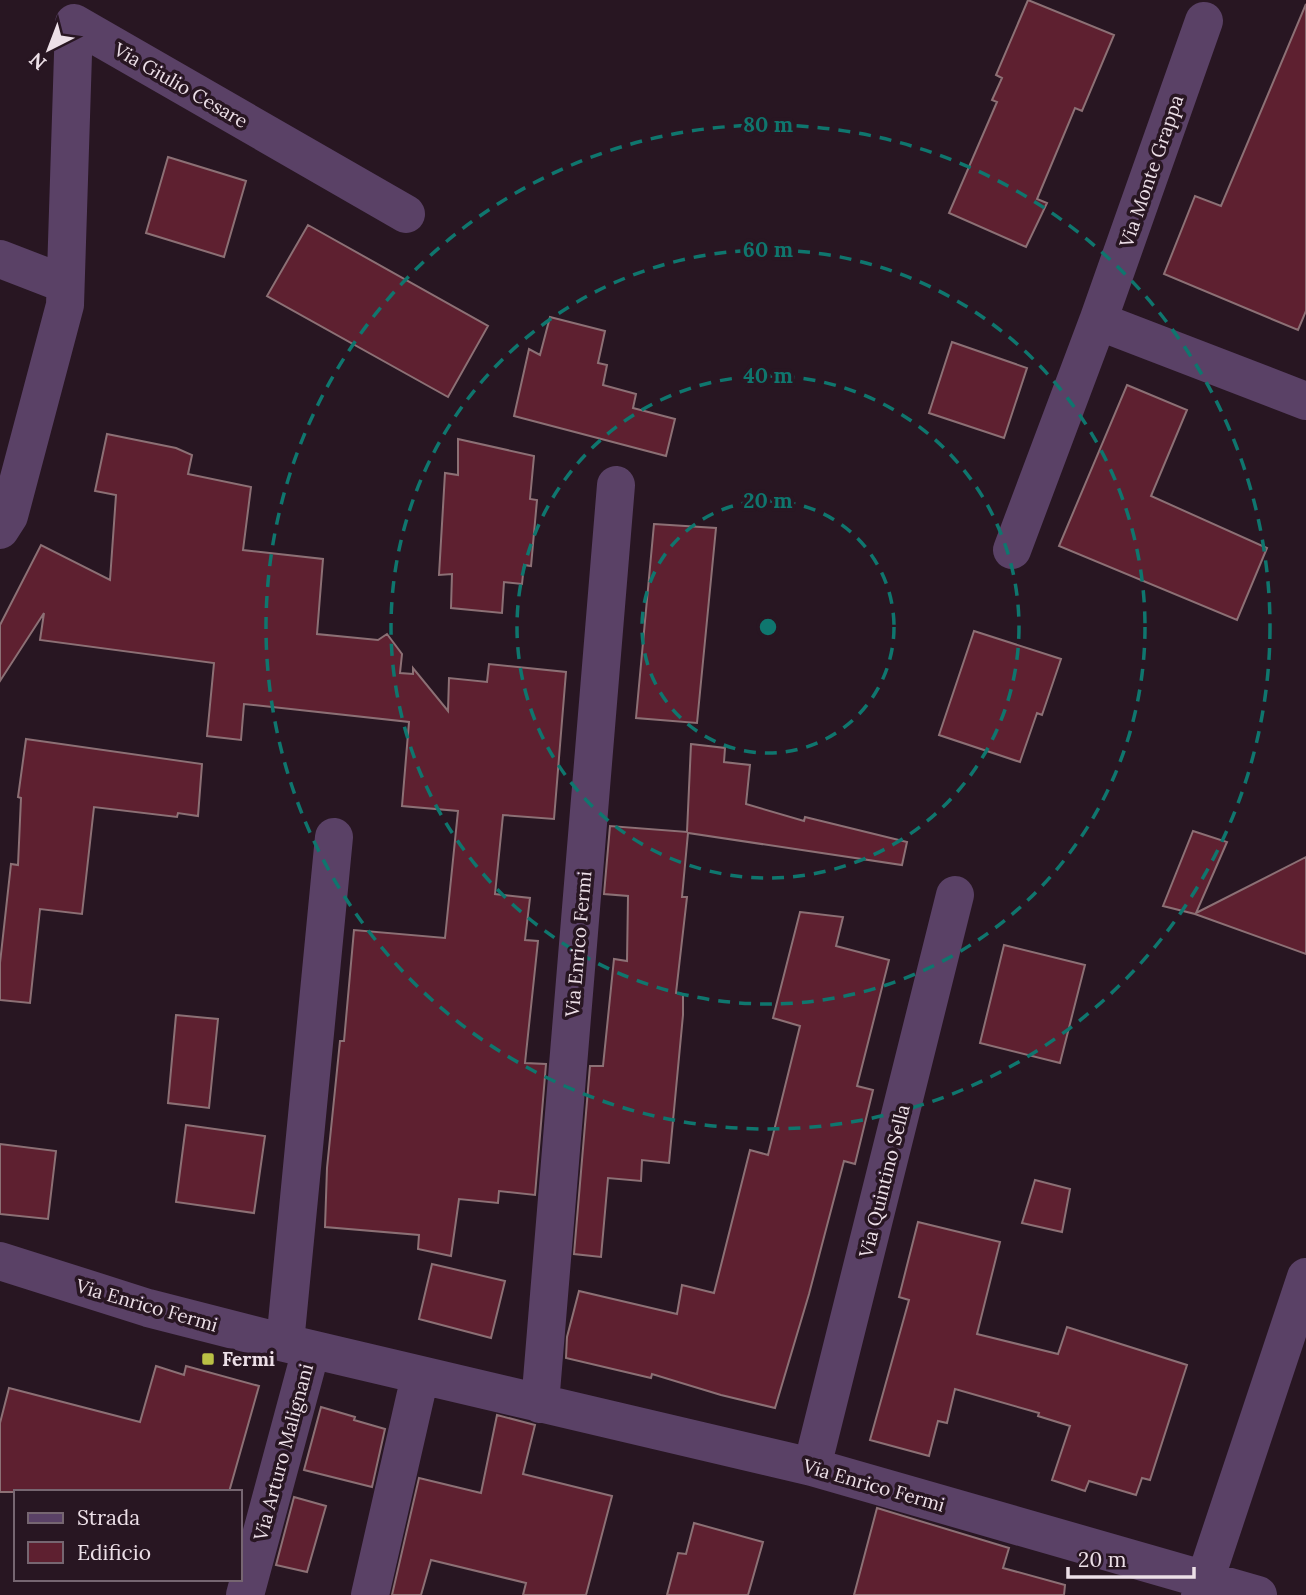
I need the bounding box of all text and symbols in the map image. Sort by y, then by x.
north arrow [14,14,84,84]
street label: Via Giulio Cesare [109,36,252,133]
text: N [24,48,51,75]
street label: Via Monte Grappa [1113,91,1188,251]
text: 80 m [743,111,793,138]
text: 60 m [743,236,793,263]
text: 40 m [743,362,793,389]
text: 20 m [743,487,793,514]
centre of rings [756,615,780,639]
street label: Via Enrico Fermi [560,870,596,1019]
street label: Via Quintino Sella [853,1102,915,1261]
street label: Via Enrico Fermi [72,1273,221,1337]
place label: Fermi [222,1347,275,1371]
marker: Fermi [200,1351,216,1367]
street label: Via Arturo Malignani [248,1361,318,1544]
street label: Via Enrico Fermi [799,1453,948,1517]
legend [14,1490,242,1581]
text: Strada [77,1504,140,1531]
scale bar [1068,1536,1194,1580]
text: Edificio [77,1539,151,1566]
text: 20 m [1078,1546,1127,1573]

